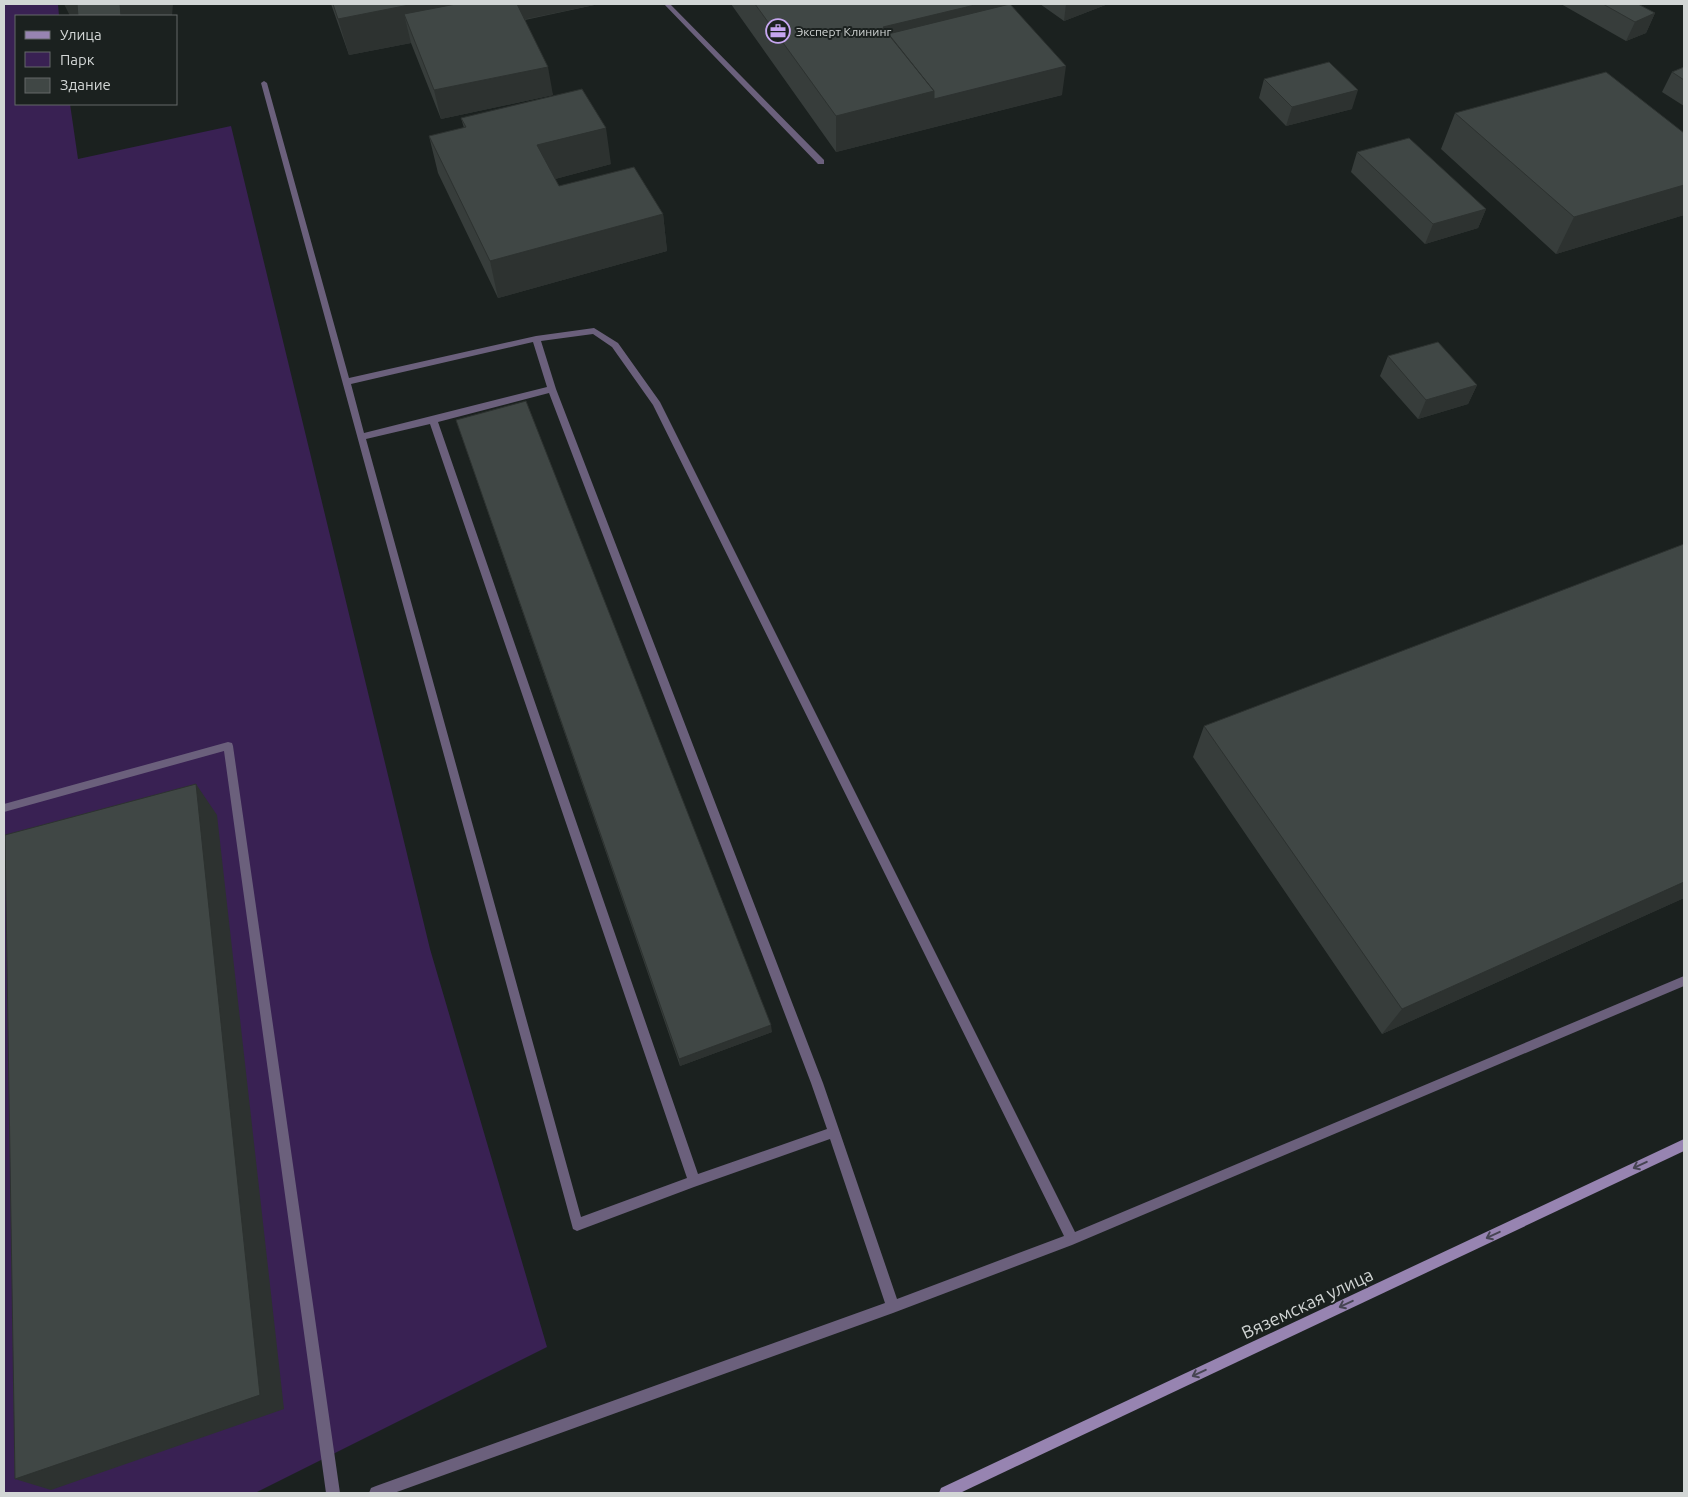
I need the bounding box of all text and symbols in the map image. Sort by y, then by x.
legend [15,15,178,105]
office icon: Эксперт Клининг [765,18,791,44]
place label: Эксперт Клининг [796,25,891,38]
text: Улица [60,26,102,43]
text: Парк [60,51,95,68]
text: Здание [60,76,111,93]
one-way arrow [1633,1161,1648,1171]
one-way arrow [1486,1230,1501,1240]
street label: Вяземская улица [1238,1264,1376,1342]
one-way arrow [1339,1300,1354,1309]
one-way arrow [1192,1369,1207,1379]

